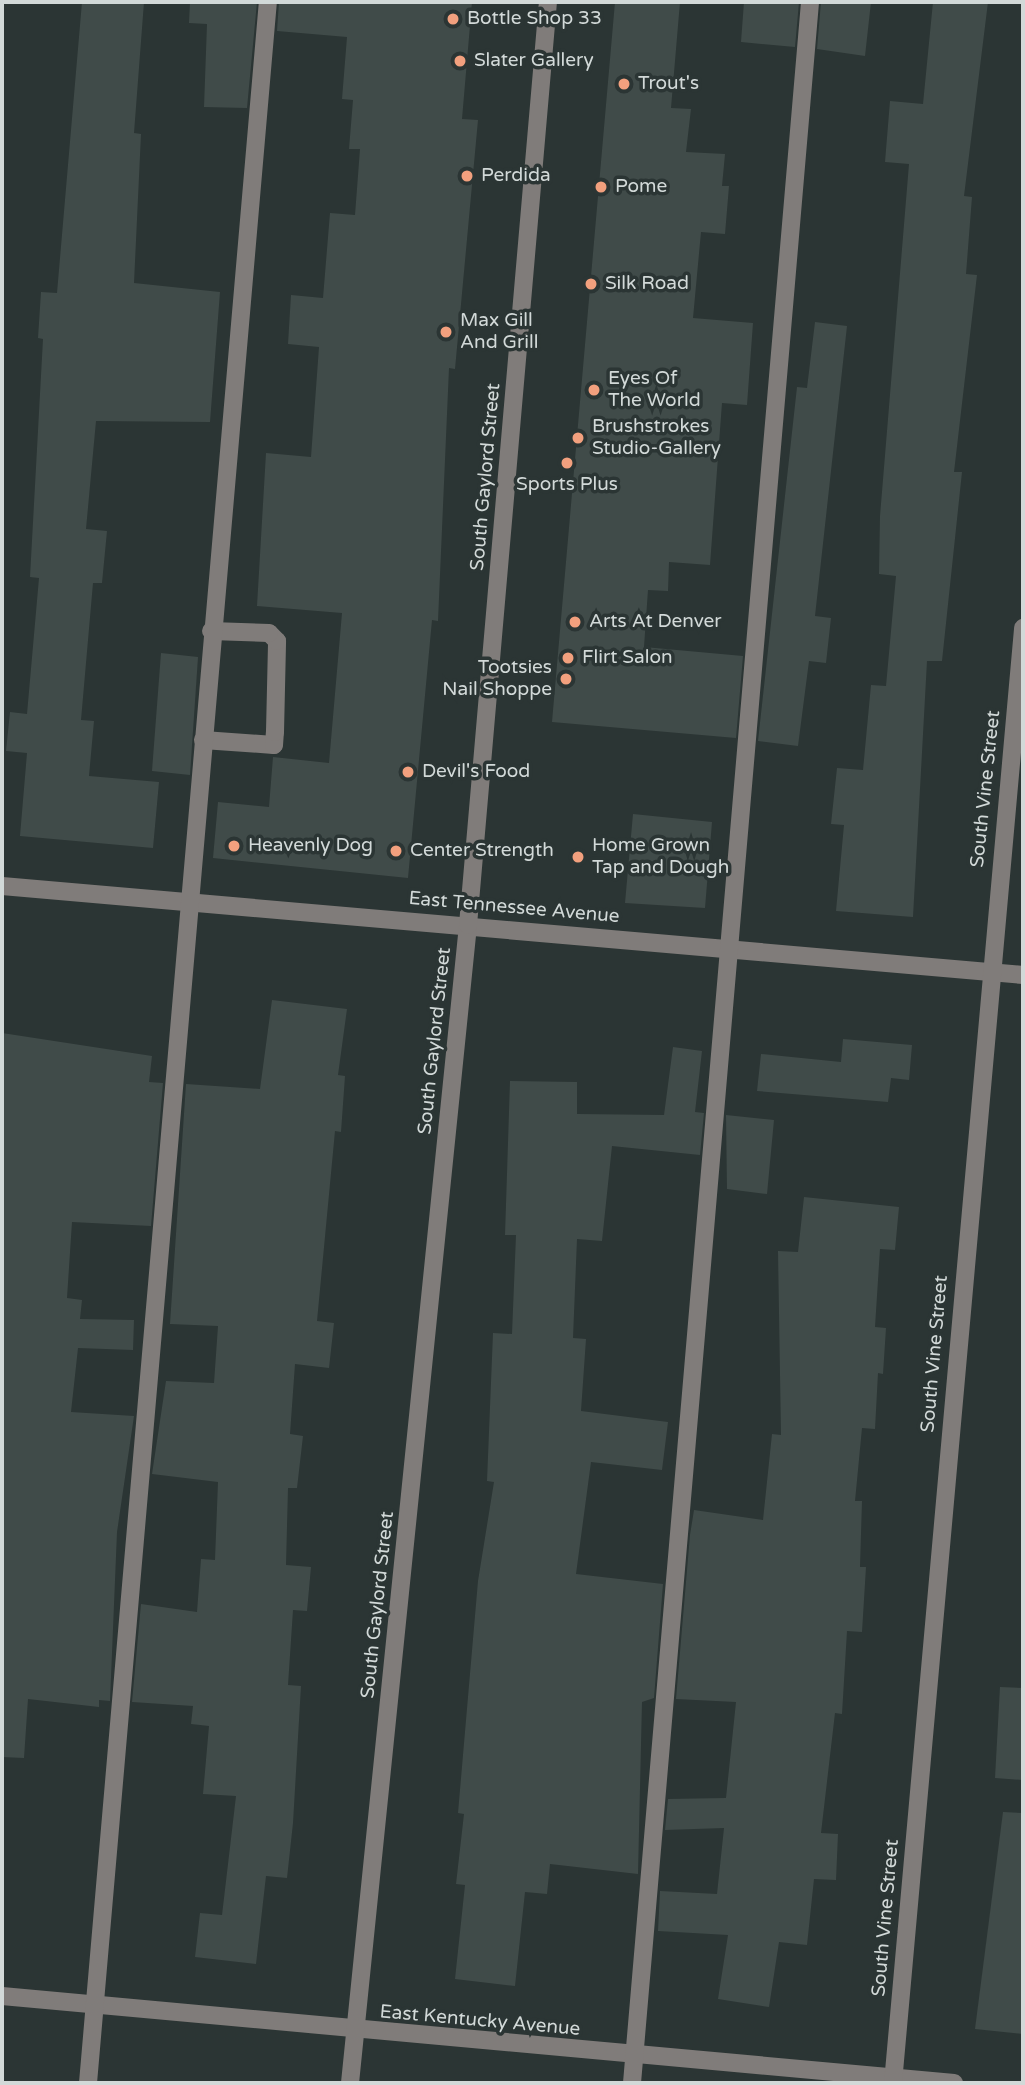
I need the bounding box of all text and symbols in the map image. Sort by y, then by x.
place label: Bottle Shop 33 [467,8,602,30]
marker: Bottle Shop 33 [445,11,461,27]
place label: Slater Gallery [474,50,594,72]
marker: Slater Gallery [452,53,468,69]
place label: Trout's [638,73,699,95]
marker: Trout's [616,76,632,92]
place label: Perdida [481,165,551,187]
marker: Perdida [459,168,475,184]
place label: Pome [615,176,667,198]
marker: Pome [593,179,609,195]
place label: Silk Road [605,273,689,295]
marker: Silk Road [583,276,599,292]
place label: Max Gill And Grill [460,310,538,354]
marker: Max Gill And Grill [438,324,454,340]
place label: Eyes Of The World [608,368,701,412]
street label: South Gaylord Street [466,382,506,572]
marker: Eyes Of The World [586,382,602,398]
place label: Brushstrokes Studio-Gallery [592,416,721,460]
marker: Brushstrokes Studio-Gallery [570,430,586,446]
marker: Sports Plus [559,455,575,471]
place label: Sports Plus [516,474,618,496]
place label: Arts At Denver [589,611,722,633]
marker: Arts At Denver [567,614,583,630]
place label: Flirt Salon [582,647,673,669]
marker: Flirt Salon [560,650,576,666]
place label: Tootsies Nail Shoppe [442,657,552,701]
marker: Tootsies Nail Shoppe [558,671,574,687]
street label: South Vine Street [966,709,1006,869]
place label: Devil's Food [422,761,530,783]
marker: Devil's Food [400,764,416,780]
place label: Heavenly Dog [248,835,373,857]
place label: Home Grown Tap and Dough [592,835,729,879]
marker: Heavenly Dog [226,838,242,854]
place label: Center Strength [410,840,554,862]
marker: Center Strength [388,843,404,859]
marker: Home Grown Tap and Dough [570,849,586,865]
street label: East Tennessee Avenue [408,887,620,929]
street label: South Gaylord Street [414,946,456,1136]
street label: South Vine Street [917,1274,953,1434]
street label: South Gaylord Street [357,1510,399,1700]
street label: South Vine Street [868,1838,904,1998]
street label: East Kentucky Avenue [379,2001,581,2041]

